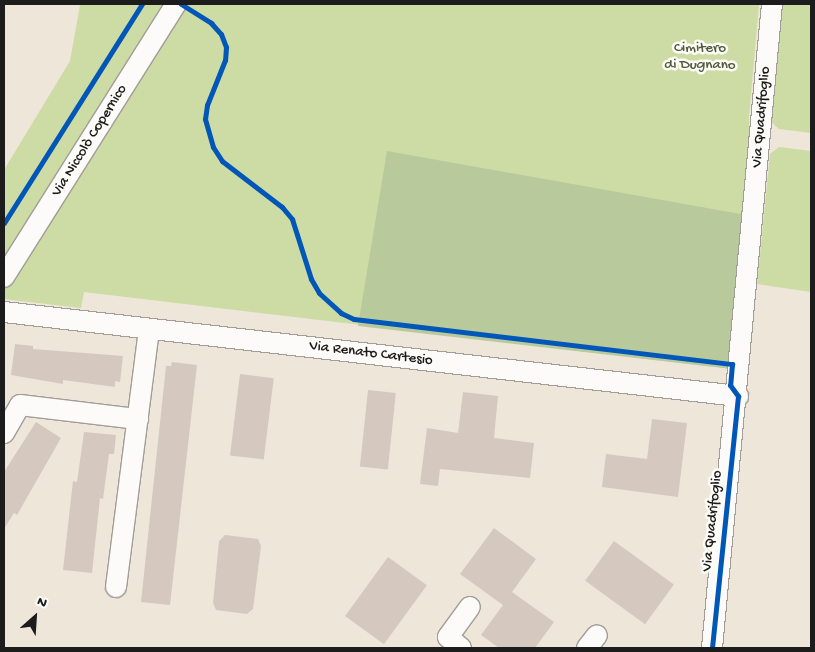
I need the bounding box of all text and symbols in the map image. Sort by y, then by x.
park label: Cimitero di Dugnano [664,39,736,74]
street label: Via Quadrifoglio [749,66,775,168]
street label: Via Niccolò Copernico [48,82,132,200]
street label: Via Renato Cartesio [308,338,434,370]
street label: Via Quadrifoglio [699,470,727,572]
north arrow [10,592,60,642]
text: N [34,593,50,613]

